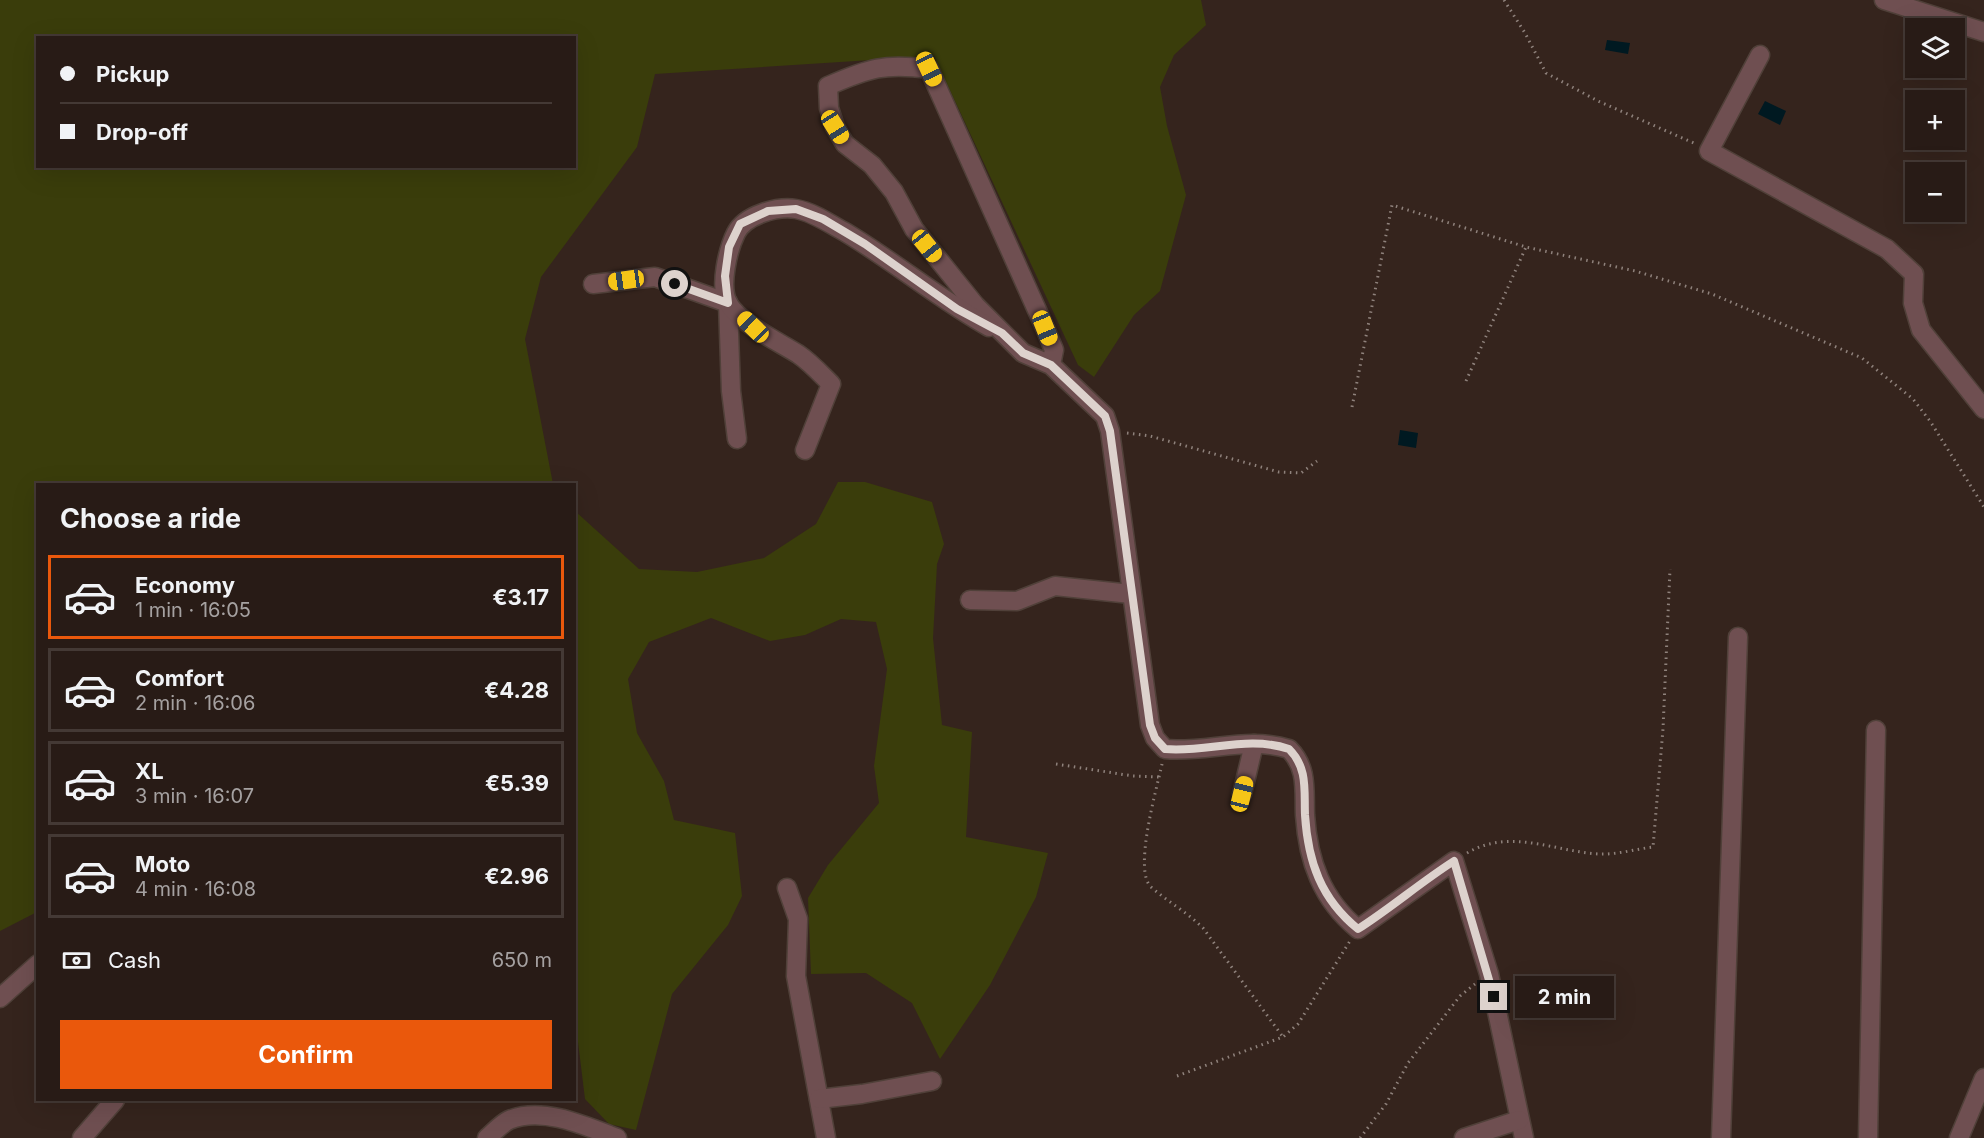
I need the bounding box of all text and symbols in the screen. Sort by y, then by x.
map controls [1905,18,1965,222]
button: layers [1905,18,1965,78]
car [913,49,945,89]
text: Pickup [96,61,170,87]
button: + [1905,90,1965,150]
car [818,107,852,147]
text: Drop-off [96,119,188,145]
button: − [1905,162,1965,222]
car [909,226,945,266]
car [607,269,645,291]
route start [661,270,688,297]
car [734,308,772,346]
car [1030,308,1060,348]
text: Choose a ride [60,502,241,535]
icon: car [63,570,117,624]
text: Economy [135,572,235,598]
text: €3.17 [493,584,549,610]
text: 1 min · 16:05 [135,598,251,622]
icon: car [63,663,117,717]
text: Comfort [135,665,224,691]
text: €4.28 [484,677,549,703]
text: 2 min · 16:06 [135,691,255,715]
icon: car [63,756,117,810]
text: XL [135,758,164,784]
text: €5.39 [485,770,549,796]
car [1229,774,1255,814]
text: 3 min · 16:07 [135,784,254,808]
icon: car [63,849,117,903]
text: Moto [135,851,190,877]
text: €2.96 [484,863,549,889]
text: 4 min · 16:08 [135,877,256,901]
icon: cash [60,944,93,977]
text: Cash [108,947,161,973]
text: 650 m [492,948,552,972]
callout: 2 min [1515,976,1614,1018]
route end [1480,983,1507,1010]
text: 2 min [1538,985,1591,1009]
button: Confirm [60,1020,552,1089]

